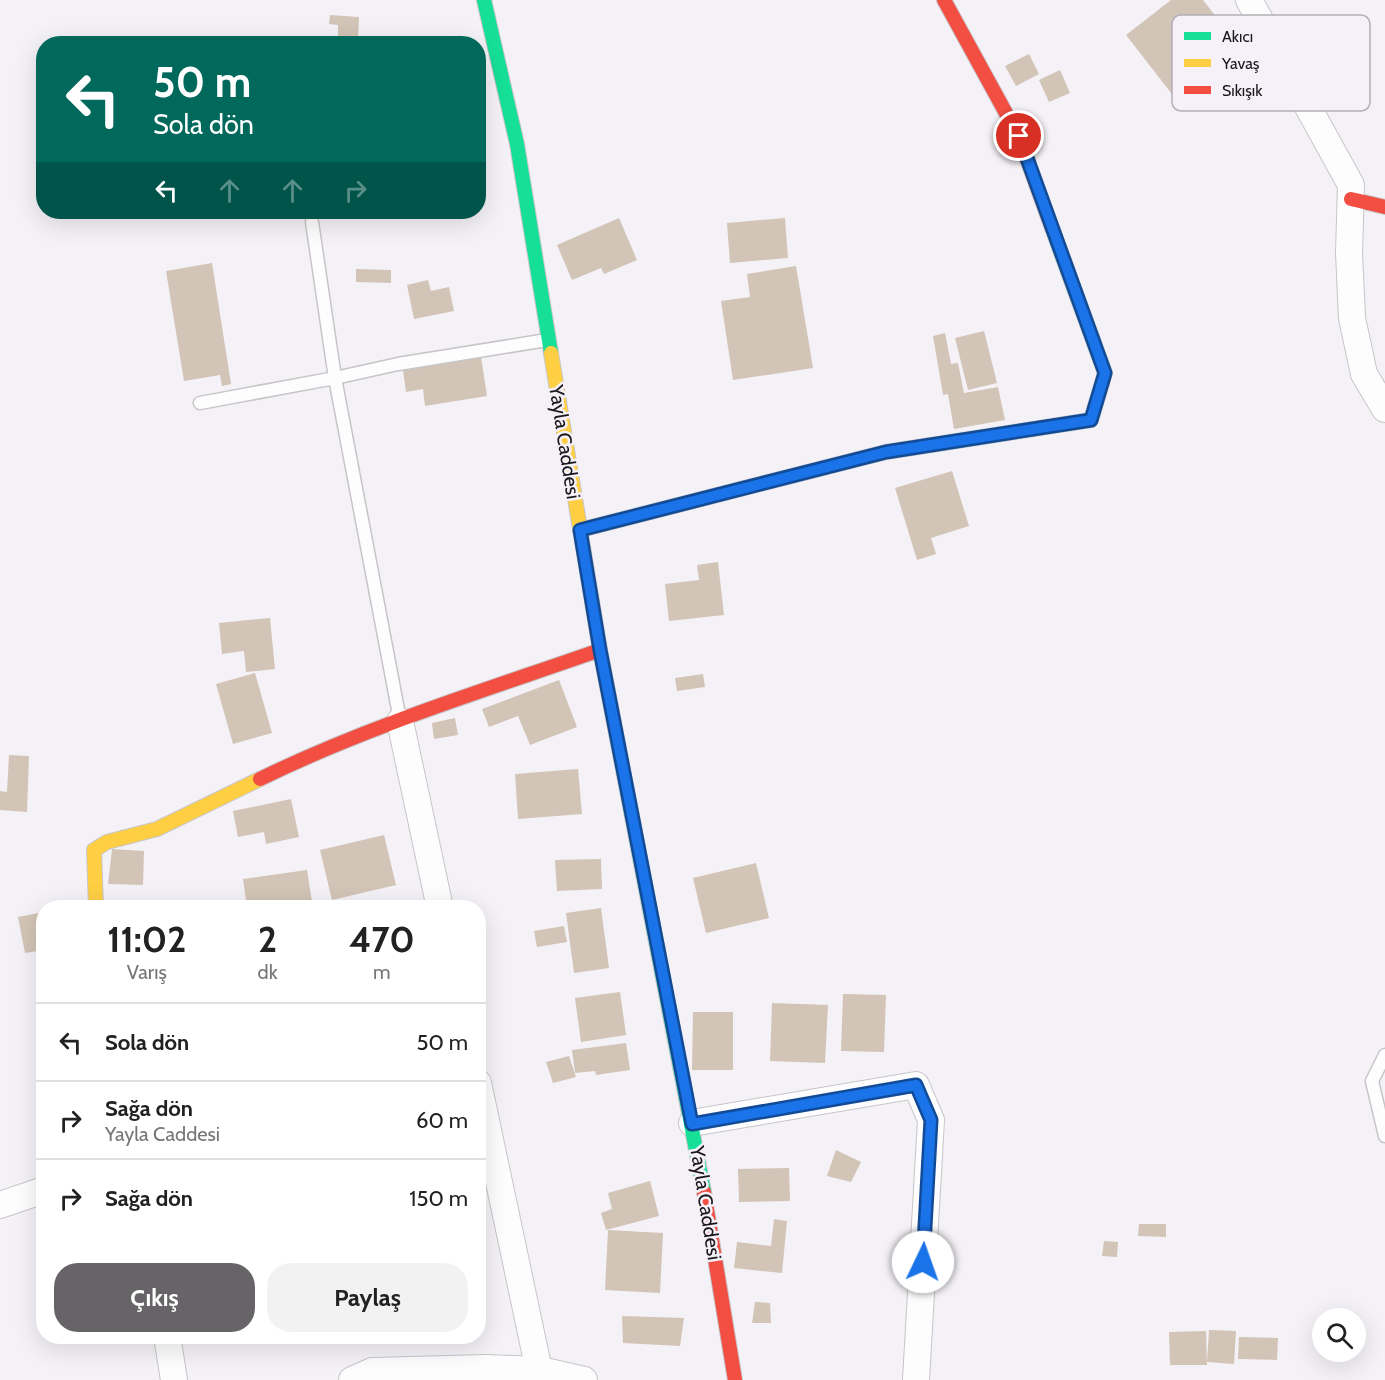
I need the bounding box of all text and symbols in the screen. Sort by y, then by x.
legend [1172,15,1370,111]
text: Akıcı [1222,27,1253,46]
text: Yavaş [1221,54,1260,73]
text: 50 m [153,56,251,108]
icon: left [54,60,132,138]
text: Sıkışık [1222,81,1263,100]
text: Sola dön [153,108,254,141]
pin [993,110,1044,161]
icon: arrive [1002,119,1035,152]
icon: left [150,174,183,207]
icon: ahead [213,174,246,207]
icon: ahead [276,174,309,207]
icon: right [339,174,372,207]
street label: Yayla Caddesi [544,382,586,501]
text: 11:02 [107,917,186,961]
text: 2 [258,917,277,961]
text: 470 [349,917,415,961]
text: Varış [127,960,167,984]
text: dk [258,960,278,984]
text: m [373,960,391,984]
icon: left [54,1026,87,1059]
text: Sola dön [105,1029,189,1056]
text: 50 m [416,1029,468,1056]
text: Sağa dön [105,1095,193,1122]
icon: right [54,1104,87,1137]
text: 60 m [416,1107,468,1134]
text: Yayla Caddesi [105,1122,220,1146]
street label: Yayla Caddesi [685,1143,727,1262]
icon: right [54,1182,87,1215]
text: Sağa dön [105,1185,193,1212]
text: 150 m [409,1185,468,1212]
position arrow [891,1230,955,1294]
button: Çıkış [54,1263,255,1332]
button: Paylaş [267,1263,468,1332]
map controls [1312,1308,1366,1362]
button: search [1312,1308,1366,1362]

